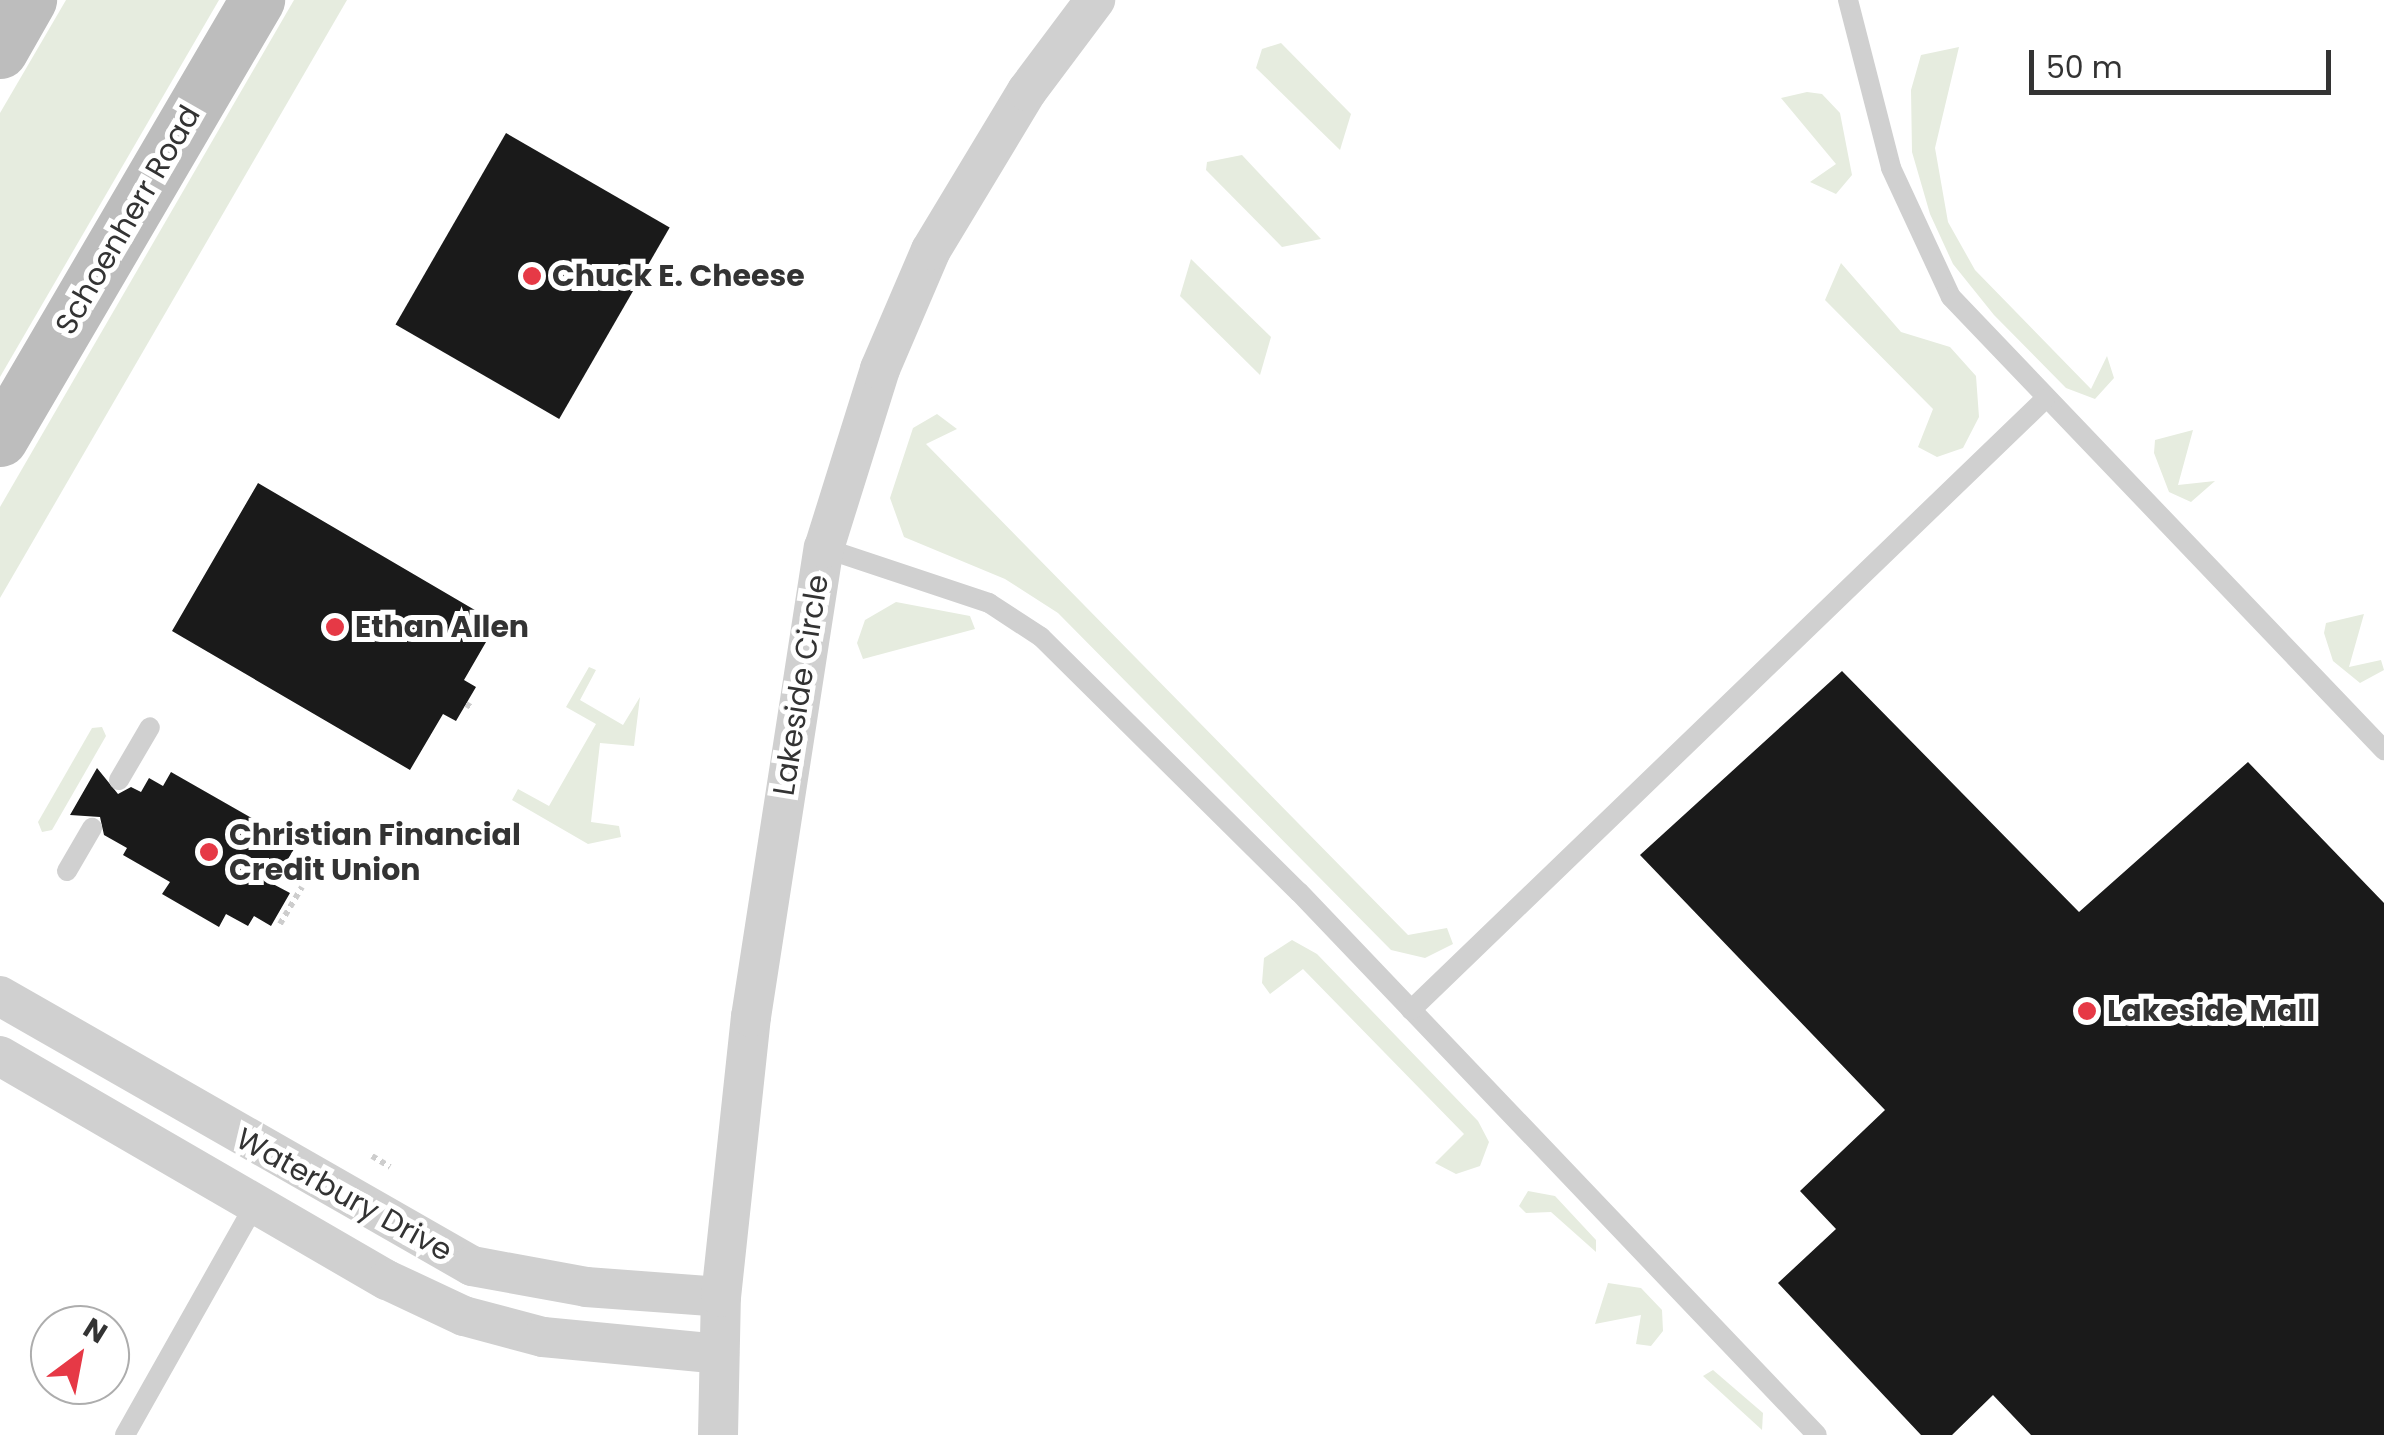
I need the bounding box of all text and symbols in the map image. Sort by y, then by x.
scale bar [2034,30,2336,92]
text: 50 m [2046,46,2123,89]
street label: Schoenherr Road [48,99,208,341]
place label: Chuck E. Cheese [552,258,805,294]
marker: Chuck E. Cheese [521,265,543,287]
street label: Lakeside Circle [766,572,836,798]
place label: Ethan Allen [355,609,529,645]
marker: Ethan Allen [324,616,346,638]
place label: Christian Financial Credit Union [229,817,521,888]
marker: Christian Financial Credit Union [198,841,220,863]
place label: Lakeside Mall [2107,993,2315,1029]
marker: Lakeside Mall [2076,1000,2098,1022]
street label: Waterbury Drive [230,1121,458,1269]
north arrow [30,1305,130,1405]
text: N [76,1309,114,1353]

